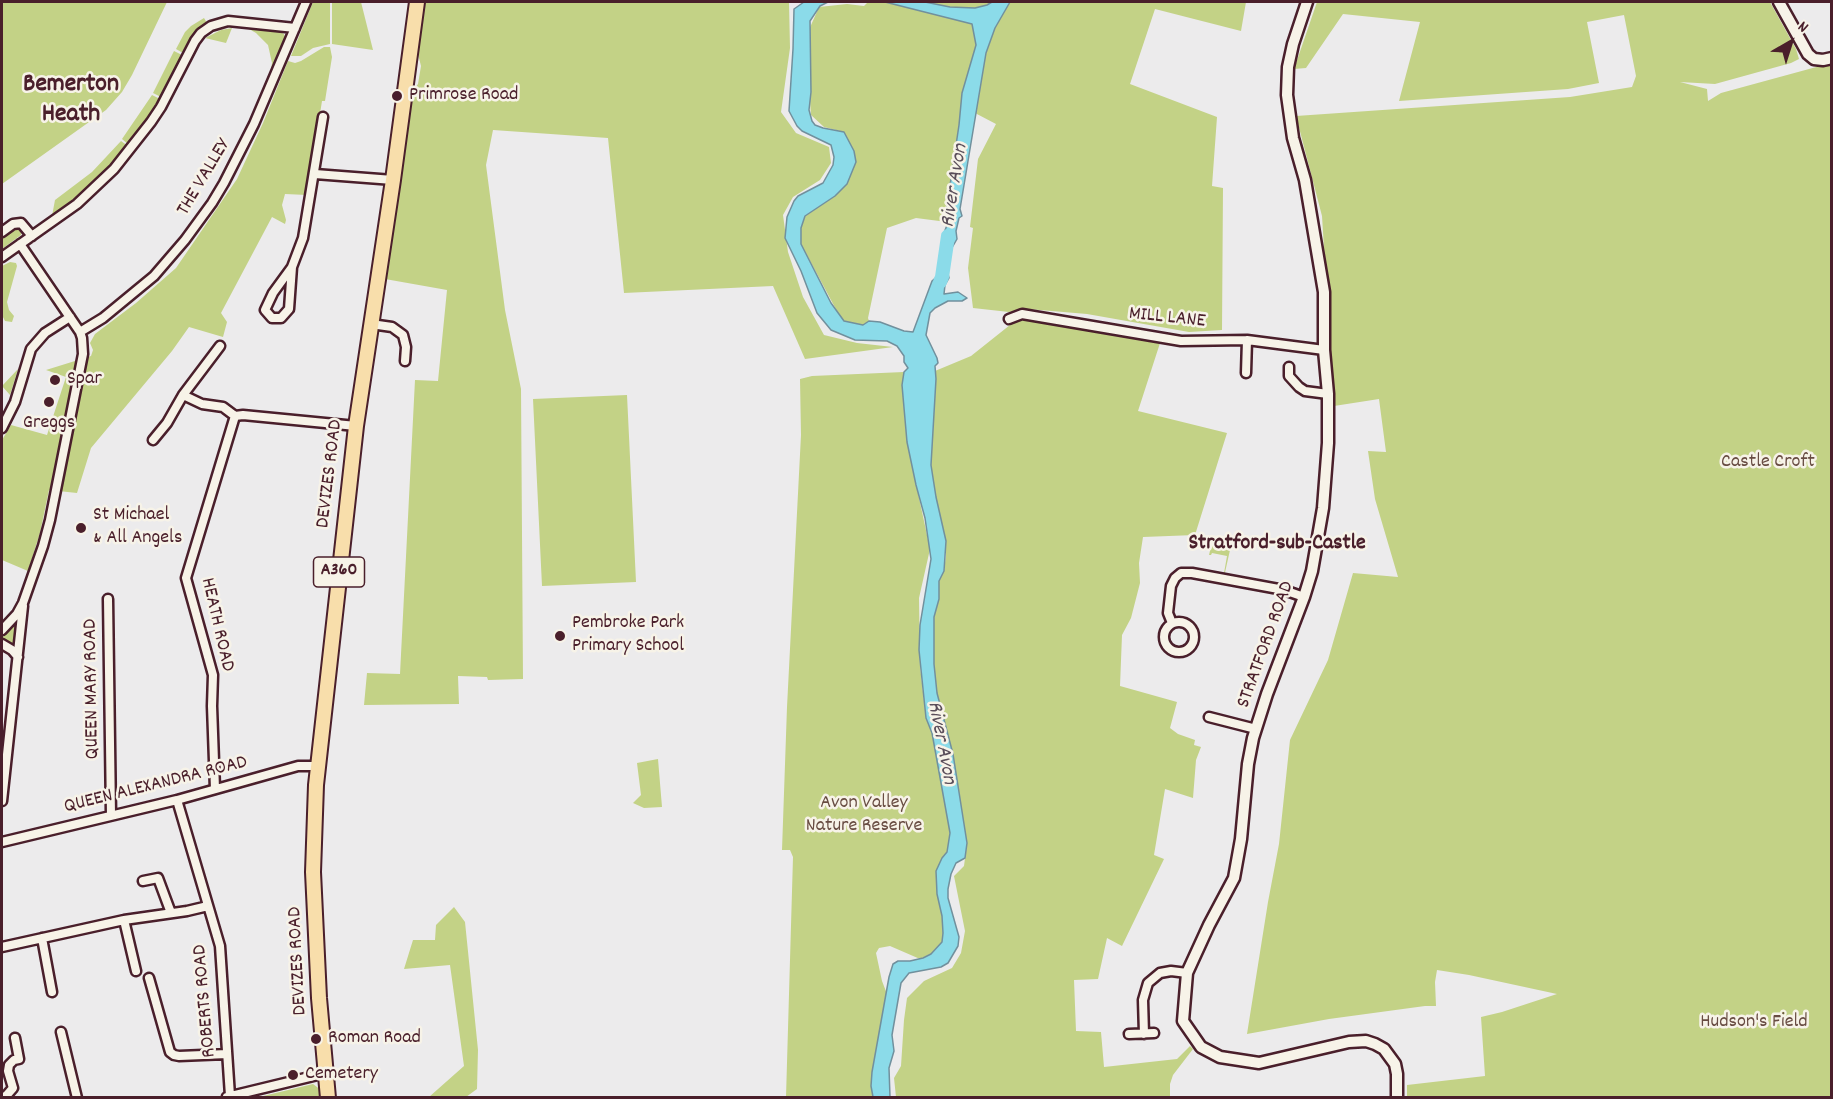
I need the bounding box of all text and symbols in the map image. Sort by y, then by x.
north arrow [1761,12,1821,72]
text: N [1792,16,1813,39]
district label: Bemerton Heath [23,70,119,132]
place label: Primrose Road [409,84,518,108]
marker: Primrose Road [390,89,404,103]
street label: THE VALLEY [173,135,237,221]
water label: River Avon [937,143,975,229]
street label: MILL LANE [1127,303,1207,335]
place label: Spar [67,368,102,392]
marker: Spar [48,373,62,387]
marker: Greggs [42,395,56,409]
place label: Greggs [23,412,75,436]
street label: DEVIZES ROAD [312,418,350,530]
park label: Castle Croft [1721,451,1815,475]
place label: St Michael & All Angels [93,504,182,551]
marker: St Michael & All Angels [74,521,88,535]
district label: Stratford-sub-Castle [1188,532,1366,558]
road number: A360 [314,557,364,587]
street label: HEATH ROAD [194,576,238,674]
street label: STRATFORD ROAD [1233,578,1301,712]
place label: Pembroke Park Primary School [572,612,684,659]
street label: QUEEN MARY ROAD [80,618,106,760]
marker: Pembroke Park Primary School [553,629,567,643]
water label: River Avon [920,699,960,787]
street label: QUEEN ALEXANDRA ROAD [62,752,250,820]
park label: Avon Valley Nature Reserve [806,792,922,839]
street label: DEVIZES ROAD [284,906,314,1016]
street label: ROBERTS ROAD [189,943,223,1059]
park label: Hudson's Field [1700,1011,1808,1035]
place label: Roman Road [328,1027,421,1051]
marker: Roman Road [309,1032,323,1046]
place label: Cemetery [305,1063,378,1087]
marker: Cemetery [286,1068,300,1082]

